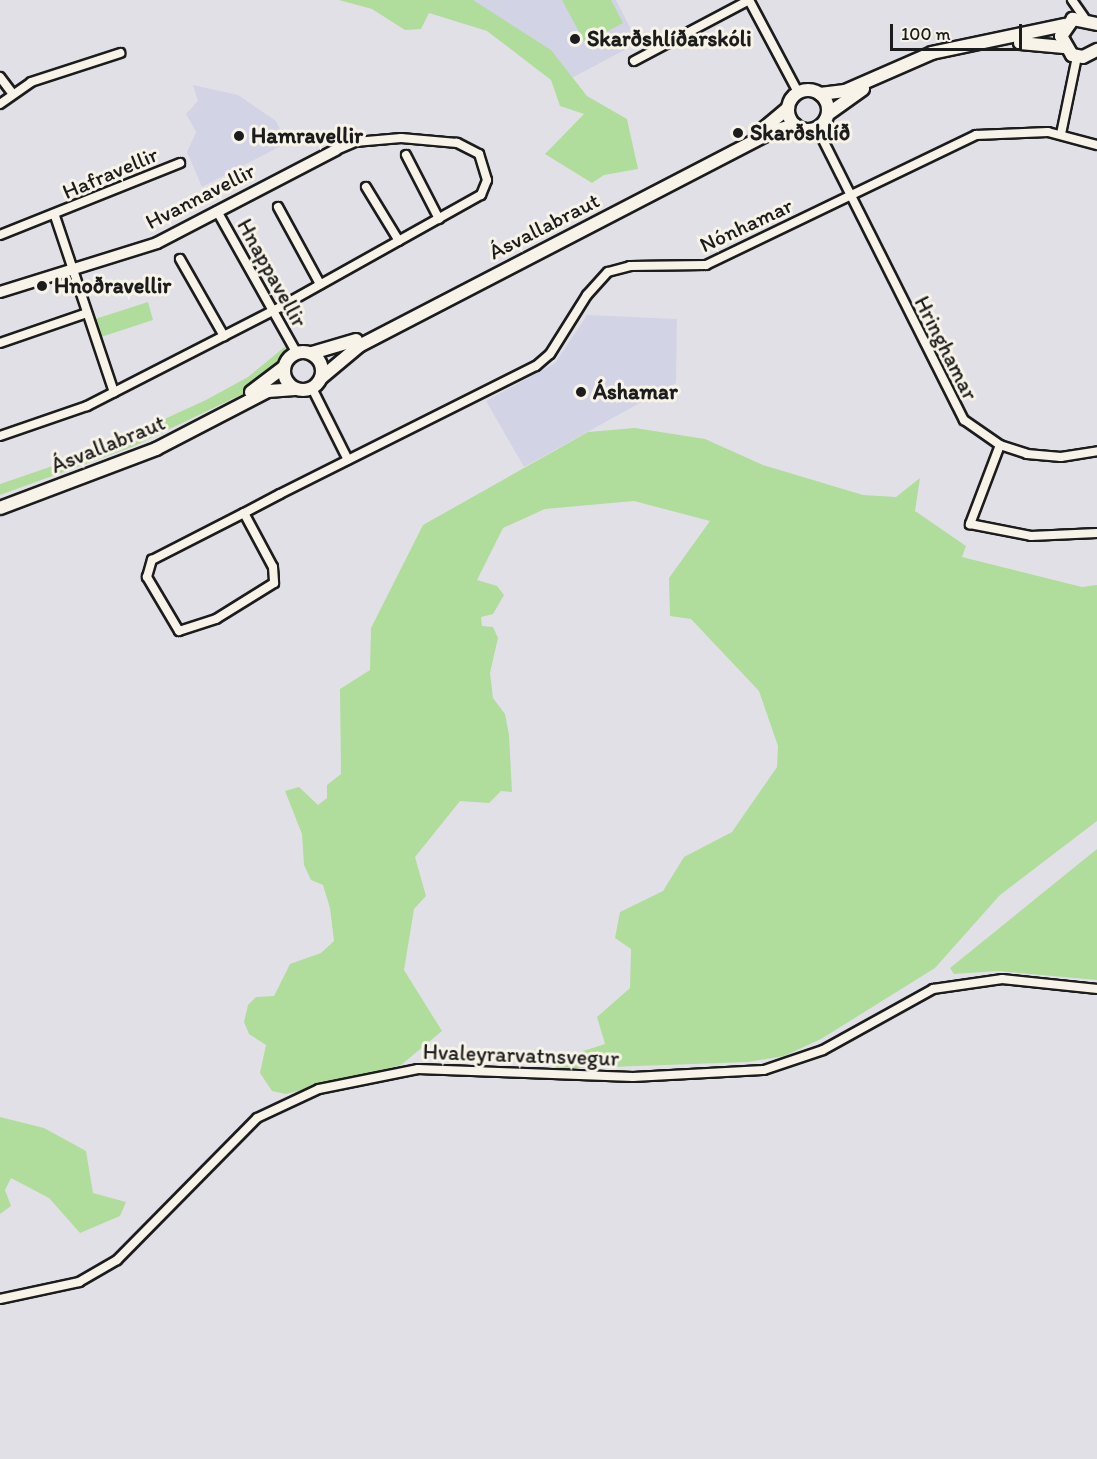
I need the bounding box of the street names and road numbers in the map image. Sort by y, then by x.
street label: Hafravellir [58,141,162,205]
street label: Hvannavellir [141,157,259,235]
street label: Ásvallabraut [484,187,604,265]
street label: Nónhamar [695,192,797,258]
street label: Hnappavellir [231,214,313,332]
street label: Hringhamar [909,292,983,404]
street label: Ásvallabraut [47,409,169,479]
street label: Hvaleyrarvatnsvegur [422,1038,620,1072]

